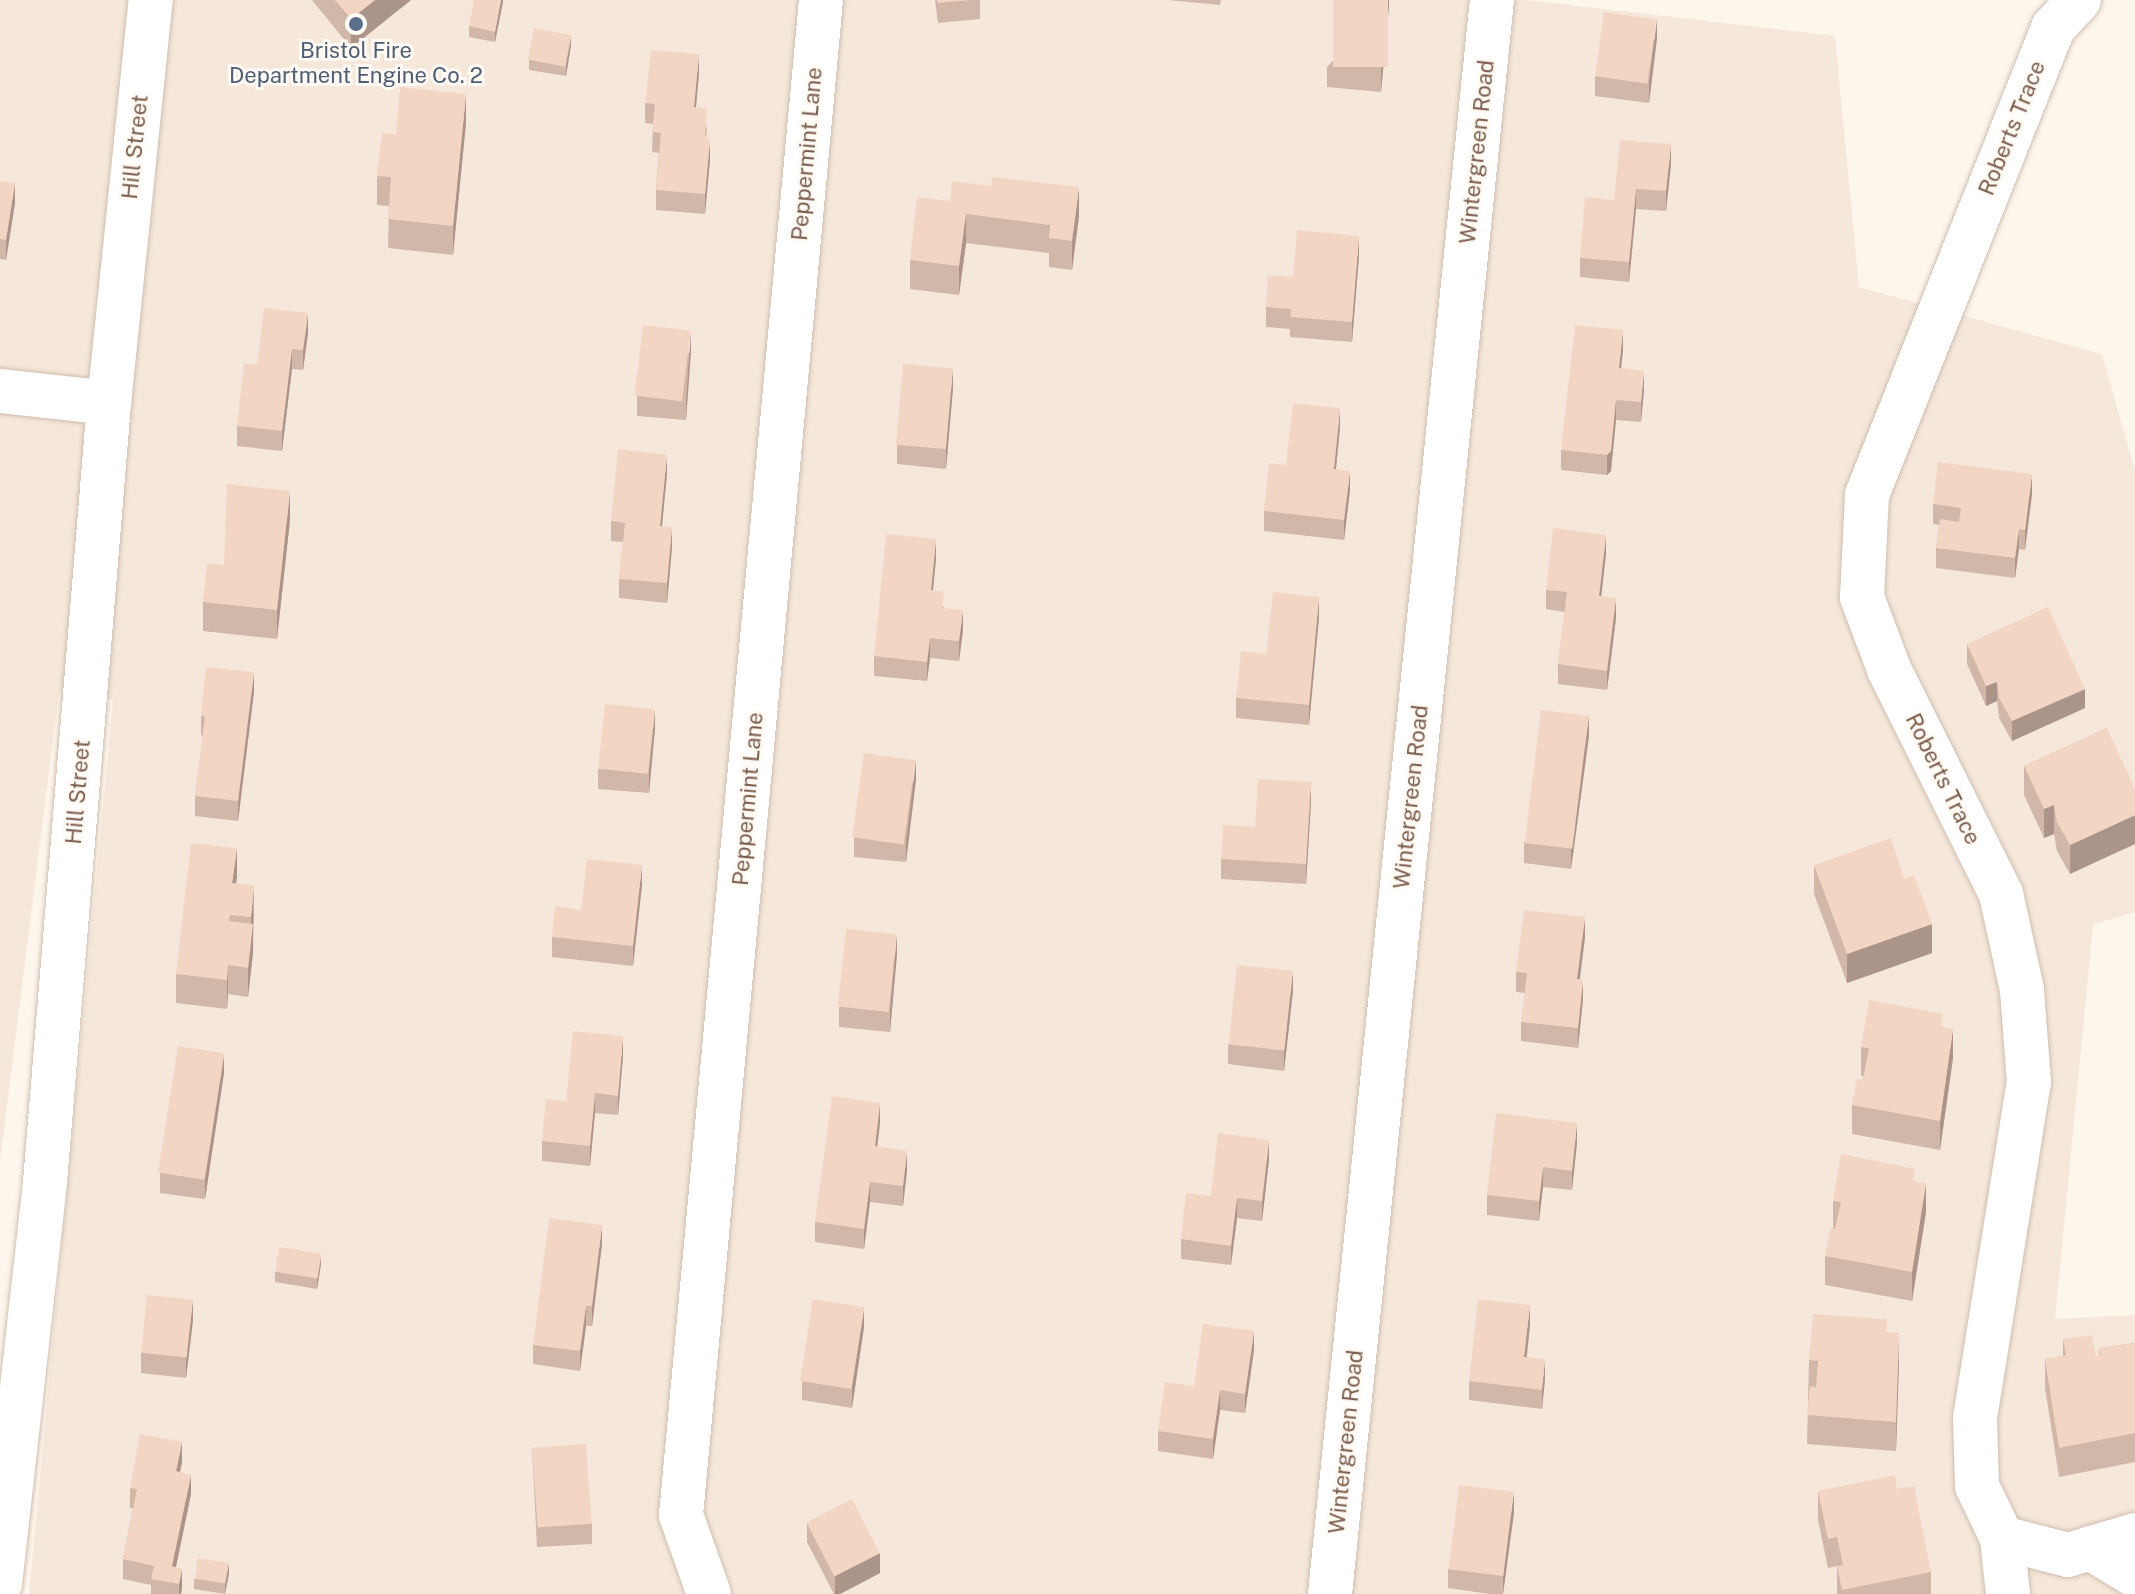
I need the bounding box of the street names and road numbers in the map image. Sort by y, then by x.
street label: Roberts Trace [1973,57,2051,199]
street label: Wintergreen Road [1454,59,1500,245]
street label: Peppermint Lane [786,66,828,242]
street label: Hill Street [116,93,154,201]
street label: Wintergreen Road [1388,704,1434,890]
street label: Roberts Trace [1900,709,1986,849]
street label: Peppermint Lane [727,711,769,887]
street label: Hill Street [60,739,96,845]
street label: Wintergreen Road [1323,1349,1369,1535]

